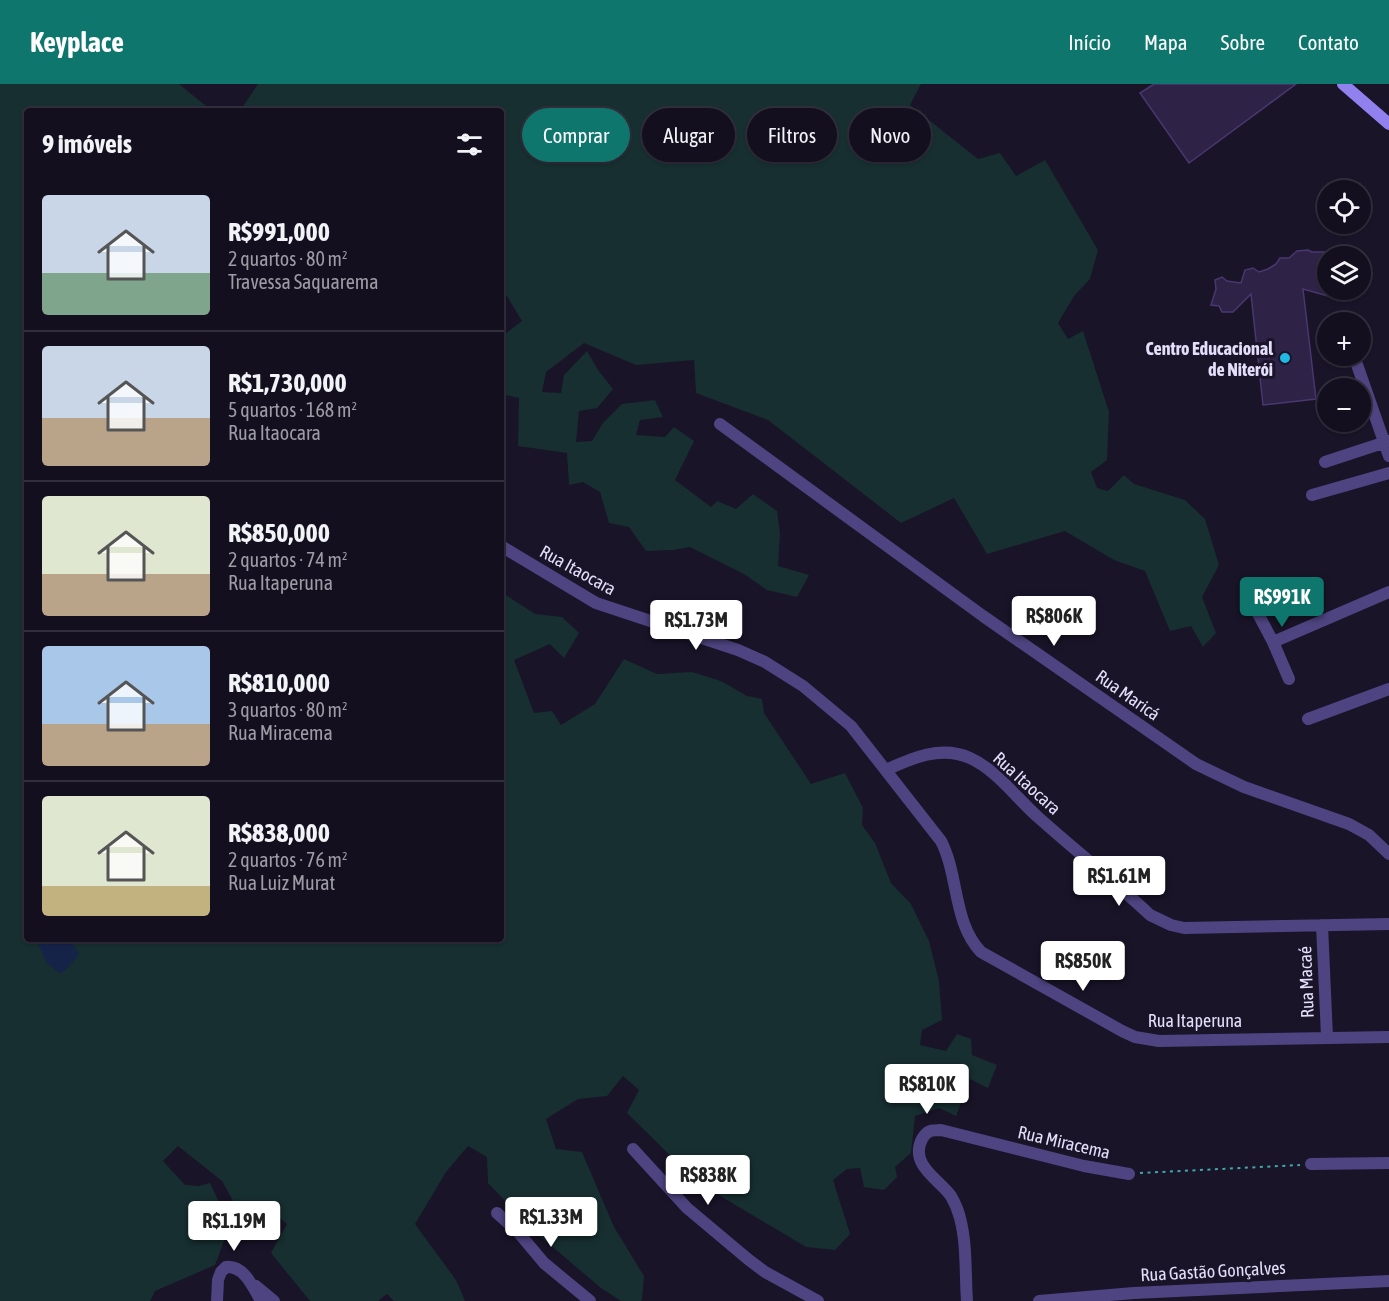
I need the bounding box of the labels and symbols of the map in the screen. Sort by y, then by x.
place label: Centro Educacional de Niterói [1146,338,1273,380]
marker: Centro Educacional de Niterói [1278,351,1292,365]
street label: Rua Itaocara [536,541,620,599]
pin: R$991K [1233,577,1331,628]
pin: R$806K [1005,596,1103,647]
pin: R$1.73M [641,600,751,651]
street label: Rua Maricá [1092,665,1164,725]
street label: Rua Itaocara [989,747,1065,819]
pin: R$1.61M [1064,856,1174,907]
pin: R$850K [1034,941,1132,992]
street label: Rua Macaé [1294,946,1318,1018]
street label: Rua Itaperuna [1148,1010,1242,1031]
pin: R$810K [878,1064,976,1115]
street label: Rua Miracema [1016,1121,1112,1163]
pin: R$838K [659,1155,757,1206]
pin: R$1.33M [496,1197,606,1248]
pin: R$1.19M [179,1201,289,1252]
street label: Rua Gastão Gonçalves [1140,1257,1286,1285]

